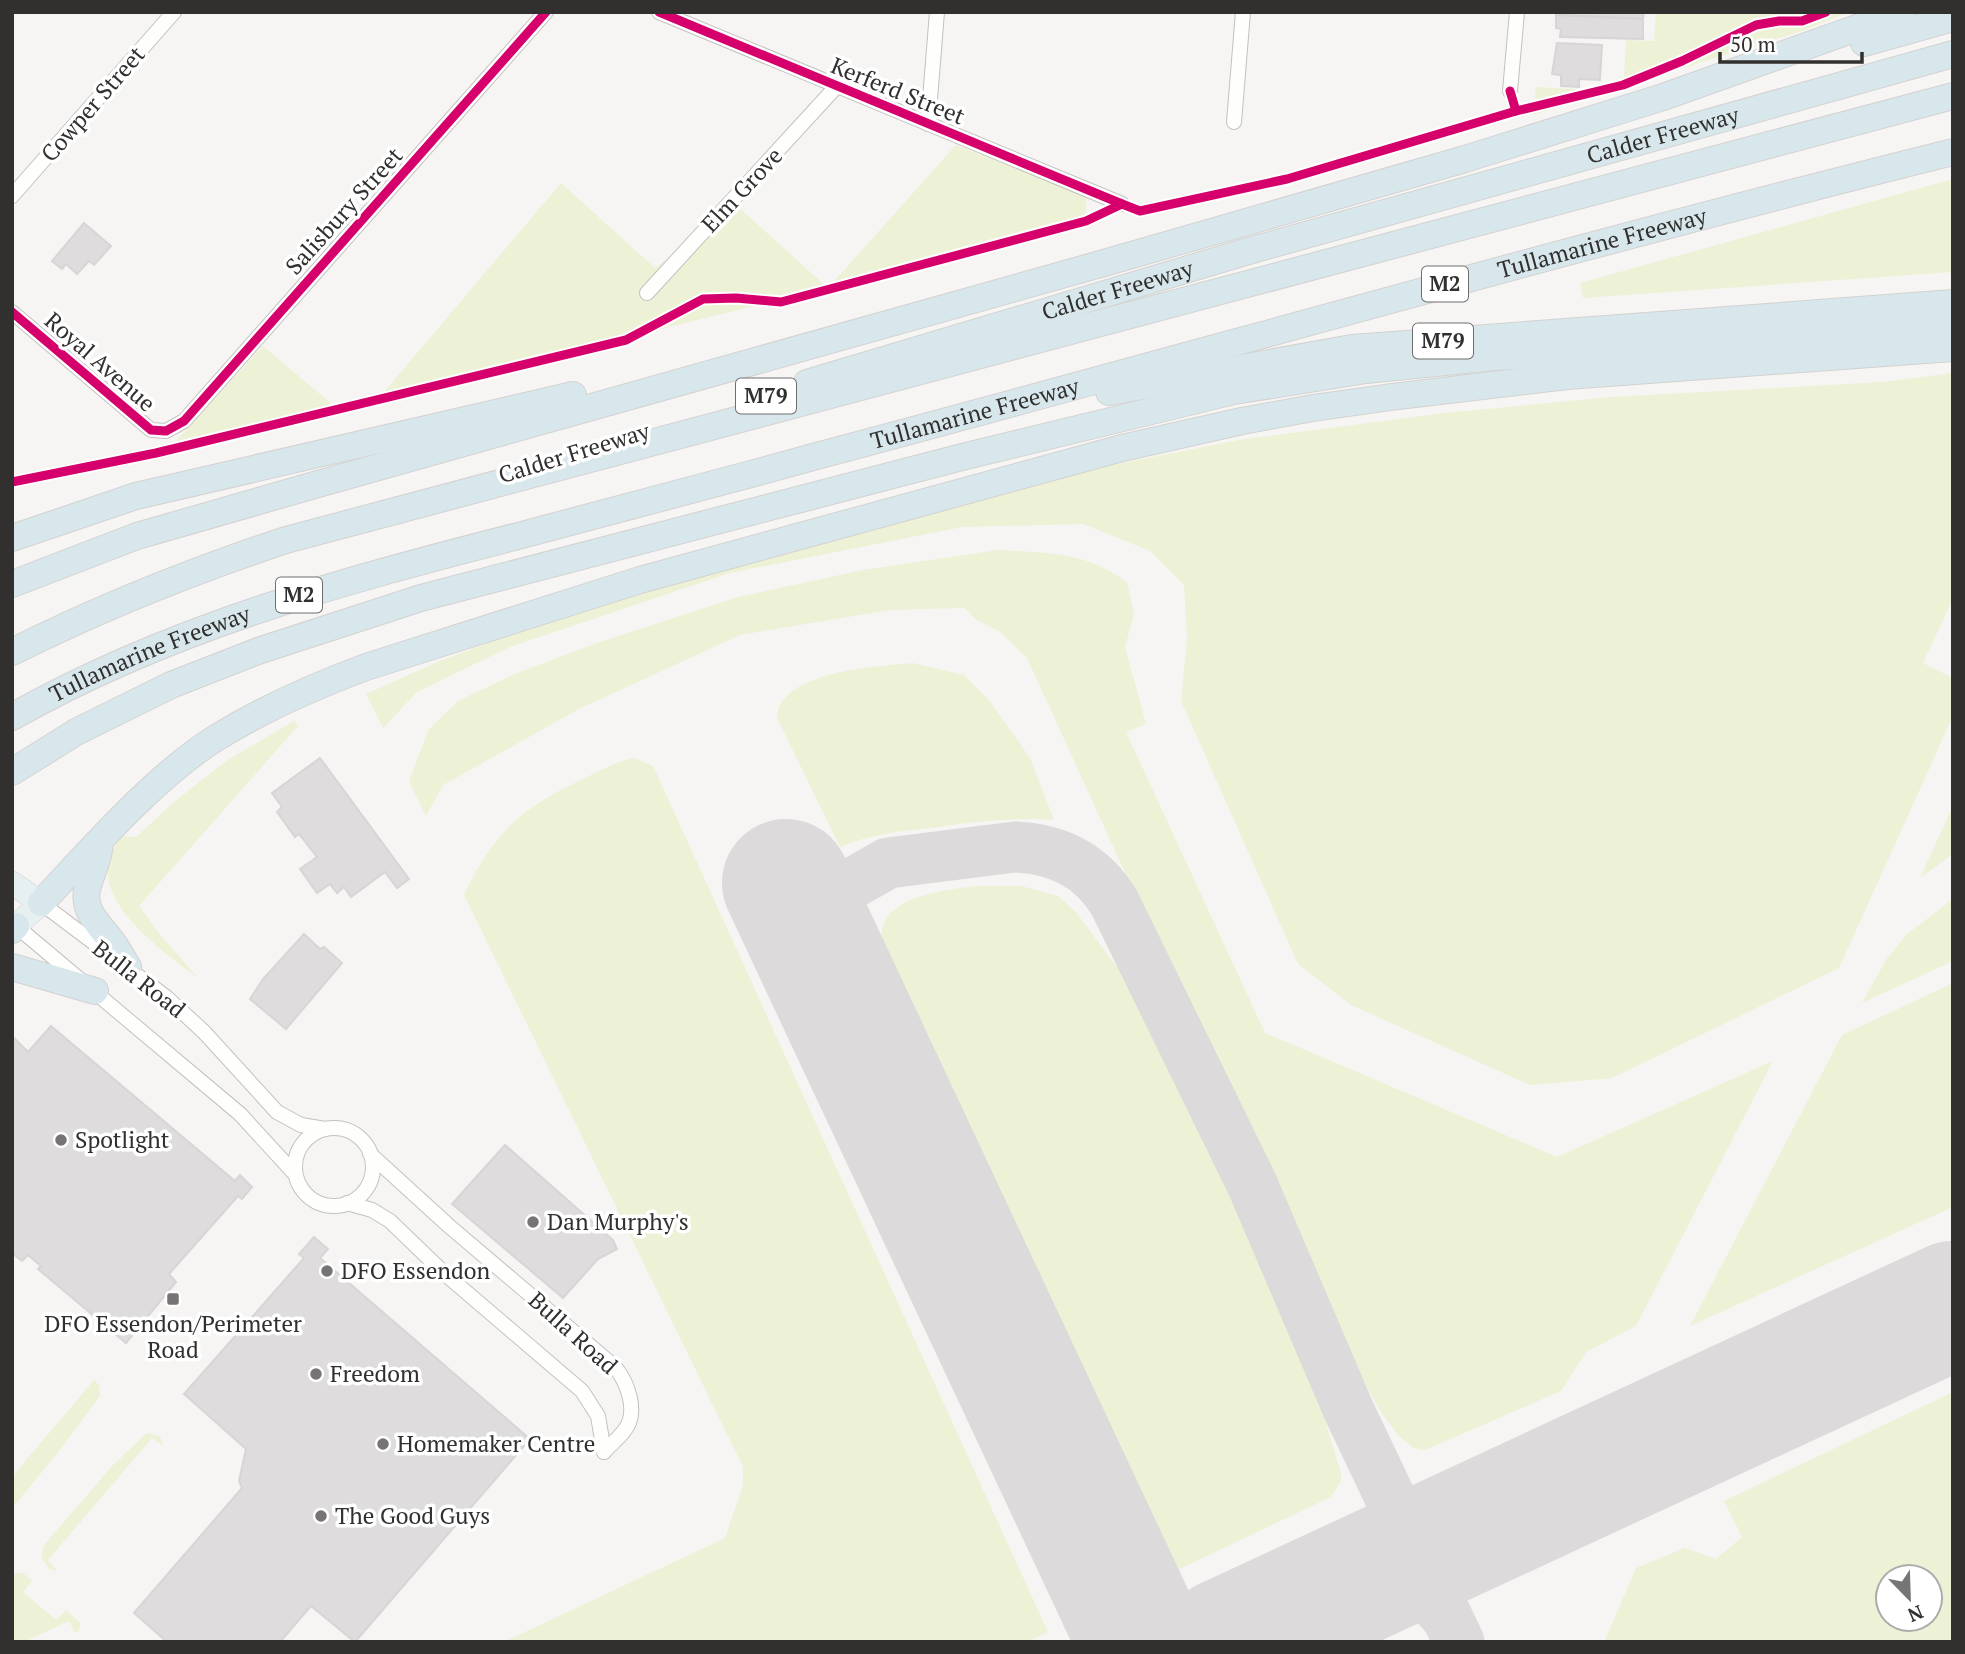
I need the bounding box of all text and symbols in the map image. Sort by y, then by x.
scale bar [1720,21,1862,65]
text: 50 m [1730,30,1776,58]
street label: Cowper Street [34,39,152,168]
street label: Kerferd Street [827,50,970,132]
street label: Calder Freeway [1583,99,1743,171]
street label: Salisbury Street [278,140,409,281]
street label: Elm Grove [694,140,789,239]
street label: Tullamarine Freeway [1494,200,1710,285]
street label: Calder Freeway [1038,252,1197,327]
road number: M2 [1422,266,1468,302]
street label: Royal Avenue [38,305,162,418]
road number: M79 [1413,324,1473,358]
street label: Tullamarine Freeway [867,370,1083,456]
road number: M79 [736,378,796,414]
street label: Calder Freeway [494,415,654,490]
road number: M2 [276,578,322,612]
street label: Tullamarine Freeway [44,598,254,709]
street label: Bulla Road [87,933,192,1025]
place label: Spotlight [75,1124,170,1155]
marker: Spotlight [53,1132,69,1148]
place label: Dan Murphy's [547,1206,689,1237]
marker: Dan Murphy's [525,1214,541,1230]
place label: DFO Essendon [341,1255,490,1286]
marker: DFO Essendon [319,1263,335,1279]
street label: Bulla Road [522,1284,625,1381]
marker: DFO Essendon/Perimeter Road [165,1291,181,1307]
place label: DFO Essendon/Perimeter Road [44,1308,302,1365]
place label: Freedom [330,1358,420,1389]
marker: Freedom [308,1366,324,1382]
place label: Homemaker Centre [397,1428,595,1459]
marker: Homemaker Centre [375,1436,391,1452]
place label: The Good Guys [335,1500,490,1531]
marker: The Good Guys [313,1508,329,1524]
north arrow [1874,1563,1944,1633]
text: N [1904,1600,1927,1629]

